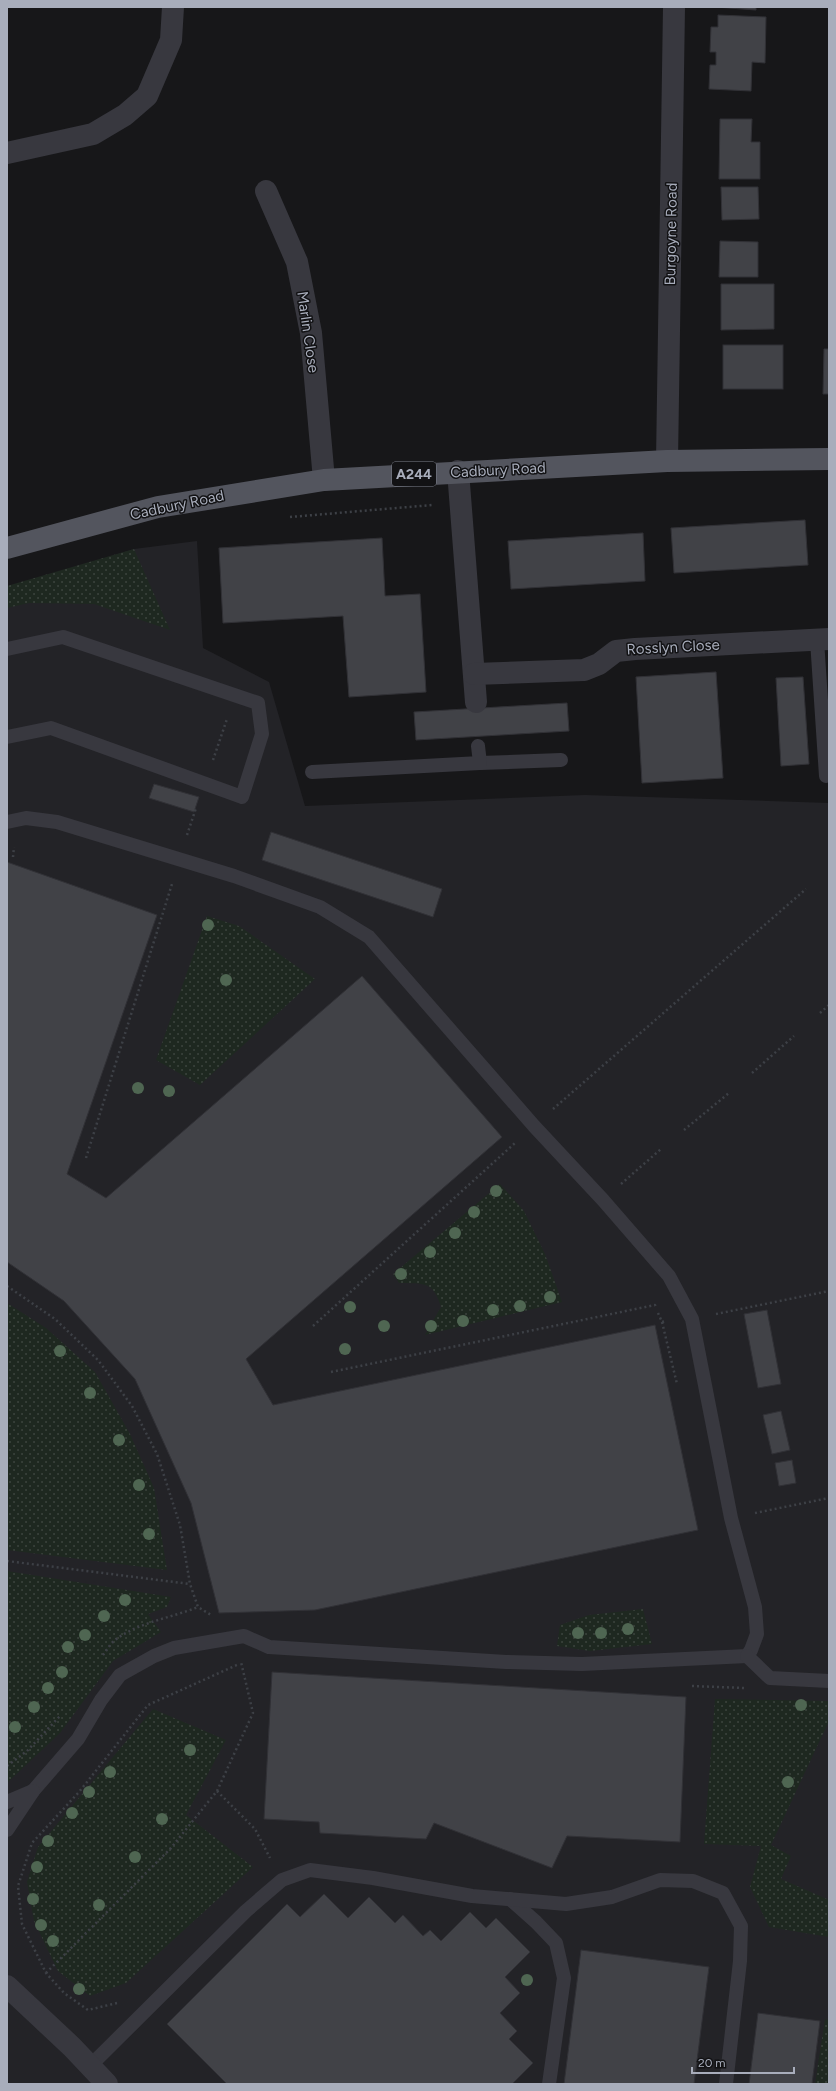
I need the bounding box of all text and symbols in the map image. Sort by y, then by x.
street label: Burgoyne Road [661,183,681,285]
street label: Marlin Close [293,290,323,374]
street label: Cadbury Road [450,459,546,481]
road number: A244 [392,462,436,486]
street label: Cadbury Road [128,486,226,524]
street label: Rosslyn Close [626,636,720,658]
scale bar [692,2049,794,2075]
text: 20 m [698,2056,726,2070]

